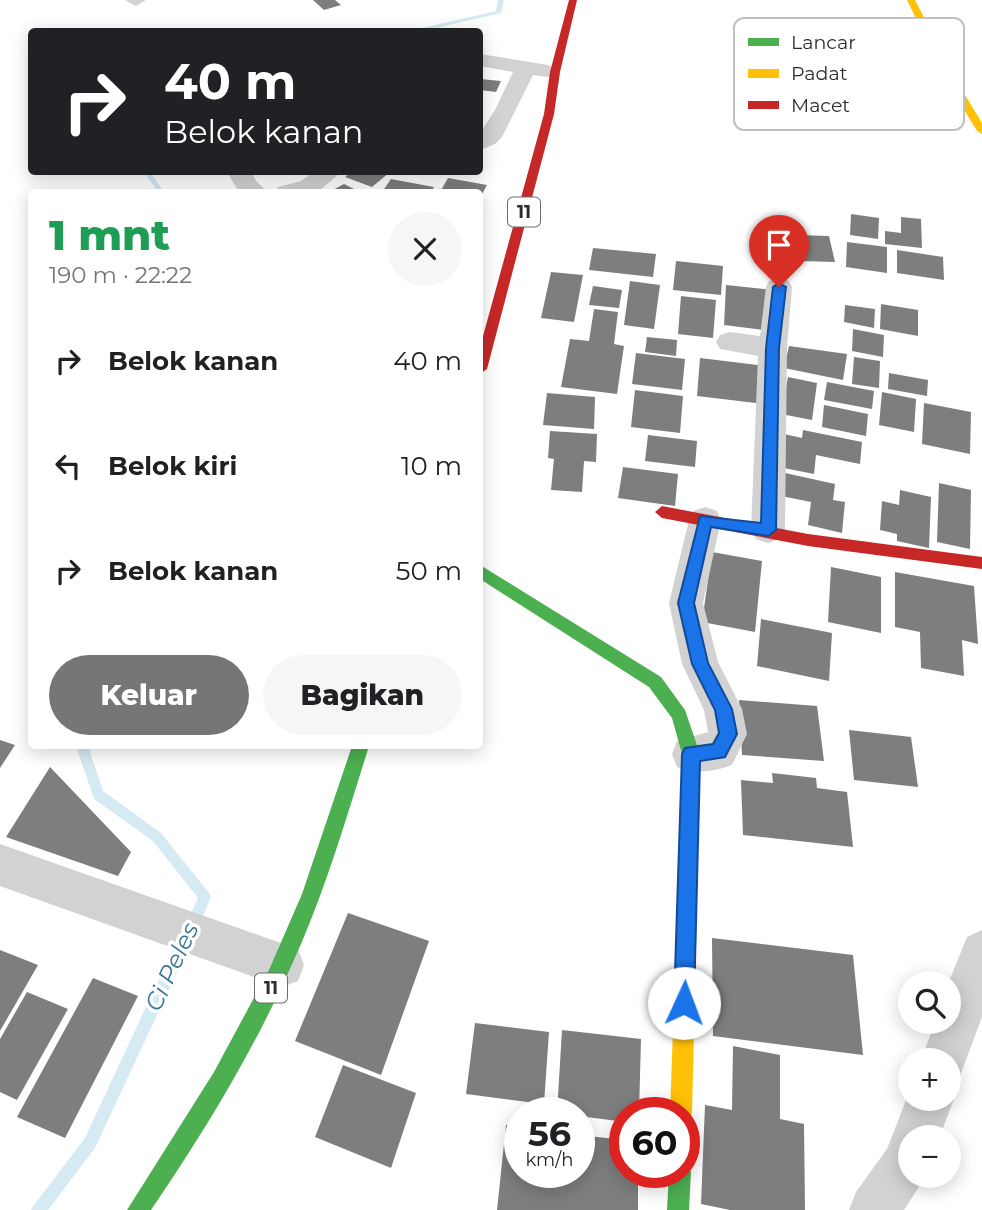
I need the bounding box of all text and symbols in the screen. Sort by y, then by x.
legend [734,18,964,130]
text: Lancar [791,31,856,54]
text: 40 m [164,52,296,111]
icon: right [49,56,140,147]
text: Padat [791,62,848,85]
text: Macet [791,94,850,117]
text: Belok kanan [164,112,364,151]
road number: 11 [508,197,540,226]
text: 1 mnt [49,209,170,261]
button: close [388,212,462,286]
pin [749,215,809,287]
icon: arrive [760,226,798,264]
text: 190 m · 22:22 [49,261,192,289]
icon: right [49,342,87,380]
text: Belok kanan [108,345,278,377]
text: 40 m [393,345,462,377]
icon: left [49,447,87,485]
text: Belok kiri [108,450,237,482]
text: 10 m [401,450,462,482]
icon: right [49,552,87,590]
text: Belok kanan [108,555,278,587]
text: 50 m [396,555,462,587]
button: Keluar [49,655,249,735]
button: Bagikan [263,655,462,735]
water label: Ci Peles [139,918,205,1016]
position arrow [647,966,721,1040]
map controls [898,971,961,1188]
button: search [898,971,961,1034]
road number: 11 [255,973,287,1002]
button: + [898,1048,961,1111]
speed limit sign: 60 [609,1097,700,1188]
text: 56 [528,1112,571,1155]
button: − [898,1125,961,1188]
text: km/h [525,1149,574,1171]

